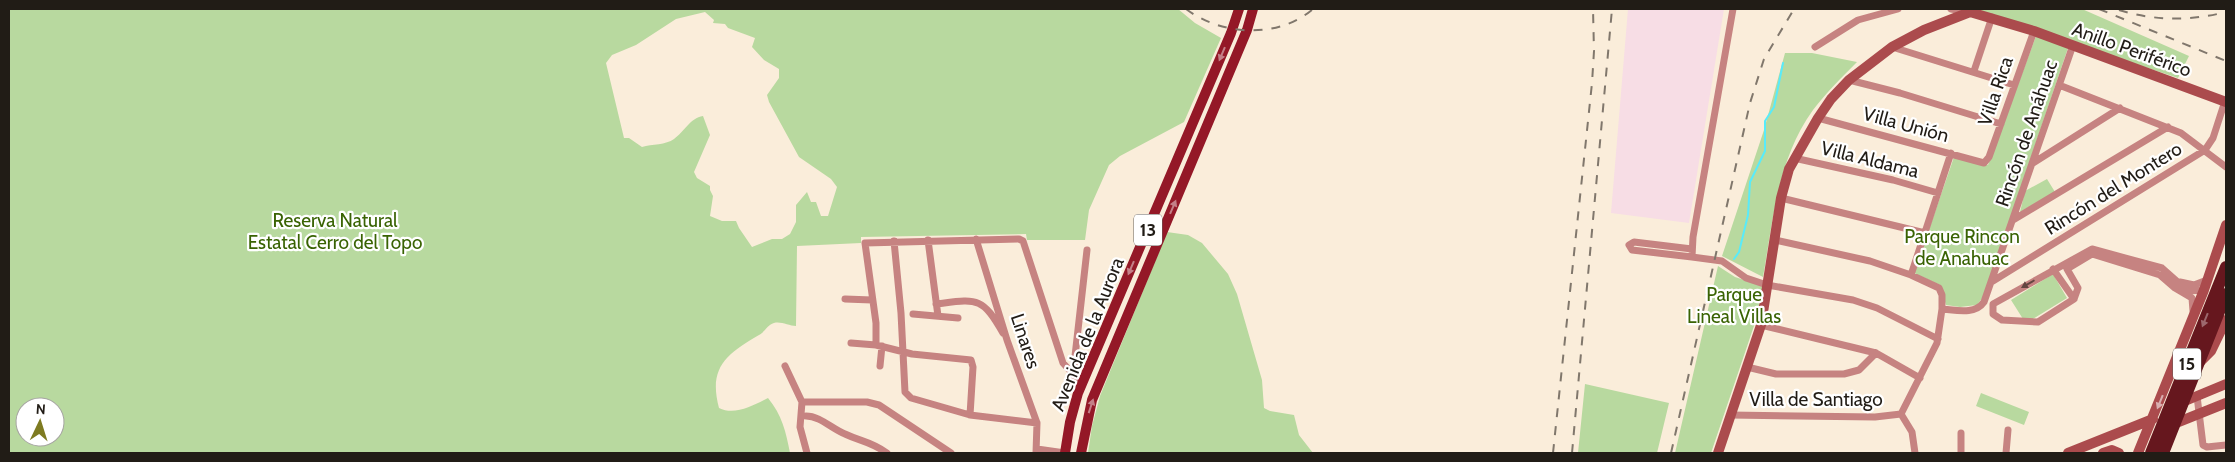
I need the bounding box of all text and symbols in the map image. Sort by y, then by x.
street label: Anillo Periférico [2069,17,2195,82]
one-way arrow [1218,47,1226,62]
street label: Villa Rica [1973,53,2018,129]
street label: Rincón de Anáhuac [1991,56,2063,210]
street label: Villa Unión [1860,102,1951,147]
street label: Villa Aldama [1818,136,1921,183]
street label: Rincón del Montero [2040,137,2186,240]
one-way arrow [1170,200,1178,214]
park label: Reserva Natural Estatal Cerro del Topo [248,209,422,254]
road number: 13 [1134,214,1162,246]
park label: Parque Rincon de Anahuac [1904,225,2020,270]
street label: Avenida de la Aurora [1046,254,1129,414]
one-way arrow [1127,261,1135,275]
one-way arrow [2021,279,2034,288]
park label: Parque Lineal Villas [1687,283,1781,328]
street label: Linares [1006,311,1045,372]
one-way arrow [2201,313,2209,328]
road number: 15 [2173,348,2201,379]
street label: Villa de Santiago [1749,388,1883,411]
one-way arrow [2155,395,2163,409]
north arrow [15,397,65,447]
one-way arrow [1088,398,1095,413]
text: N [35,400,46,418]

